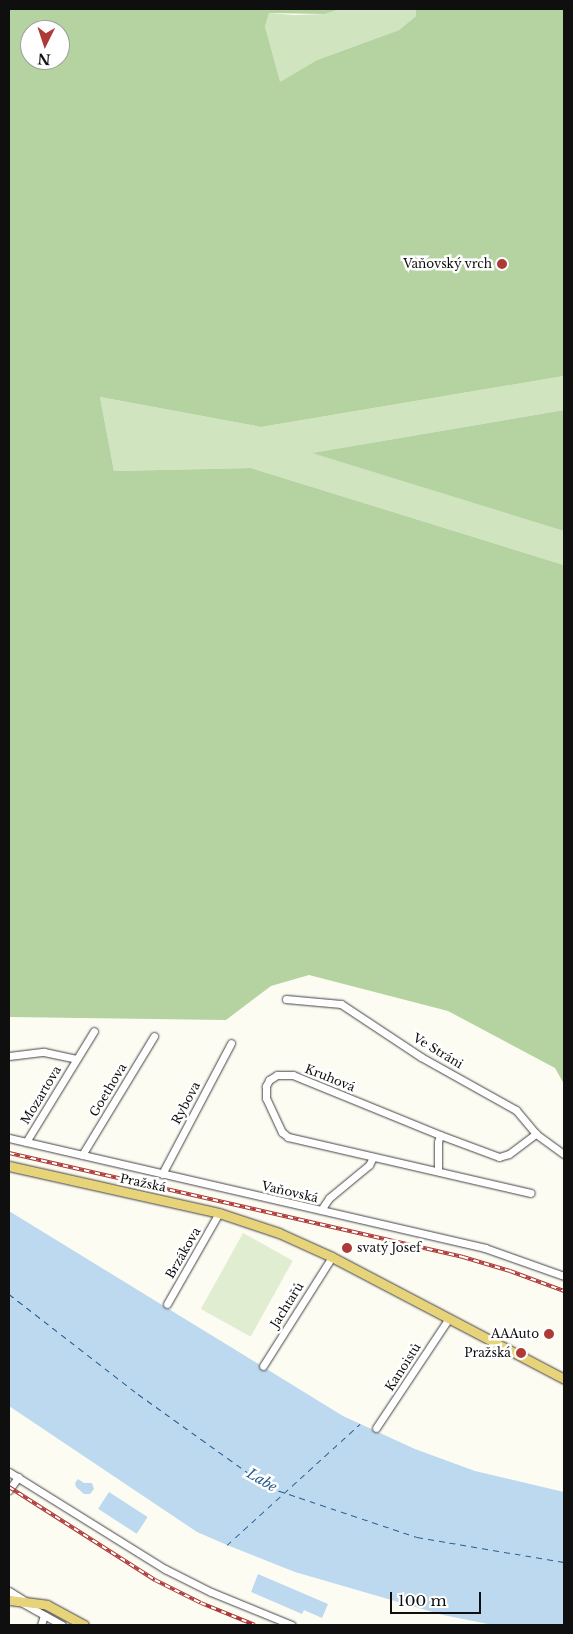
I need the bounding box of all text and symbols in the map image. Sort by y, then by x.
north arrow [20,20,70,70]
text: N [37,50,51,68]
place label: Vaňovský vrch [402,257,492,271]
marker: Vaňovský vrch [496,258,508,270]
street label: Ve Stráni [410,1030,466,1072]
street label: Goethova [87,1061,129,1119]
street label: Kruhová [303,1061,357,1095]
street label: Mozartova [18,1063,64,1127]
street label: Rybova [169,1079,203,1127]
street label: Pražská [119,1171,167,1195]
street label: Vaňovská [260,1179,320,1205]
street label: Brzákova [163,1225,203,1281]
place label: svatý Josef [357,1241,421,1255]
marker: svatý Josef [341,1242,353,1254]
street label: Jachtařů [267,1280,307,1330]
place label: AAAuto [491,1327,539,1341]
marker: AAAuto [543,1328,555,1340]
street label: Kanoistů [382,1340,424,1394]
place label: Pražská [464,1346,511,1360]
marker: Pražská [515,1347,527,1359]
water label: Labe [244,1465,280,1495]
scale bar [393,1582,484,1614]
text: 100 m [398,1591,447,1610]

